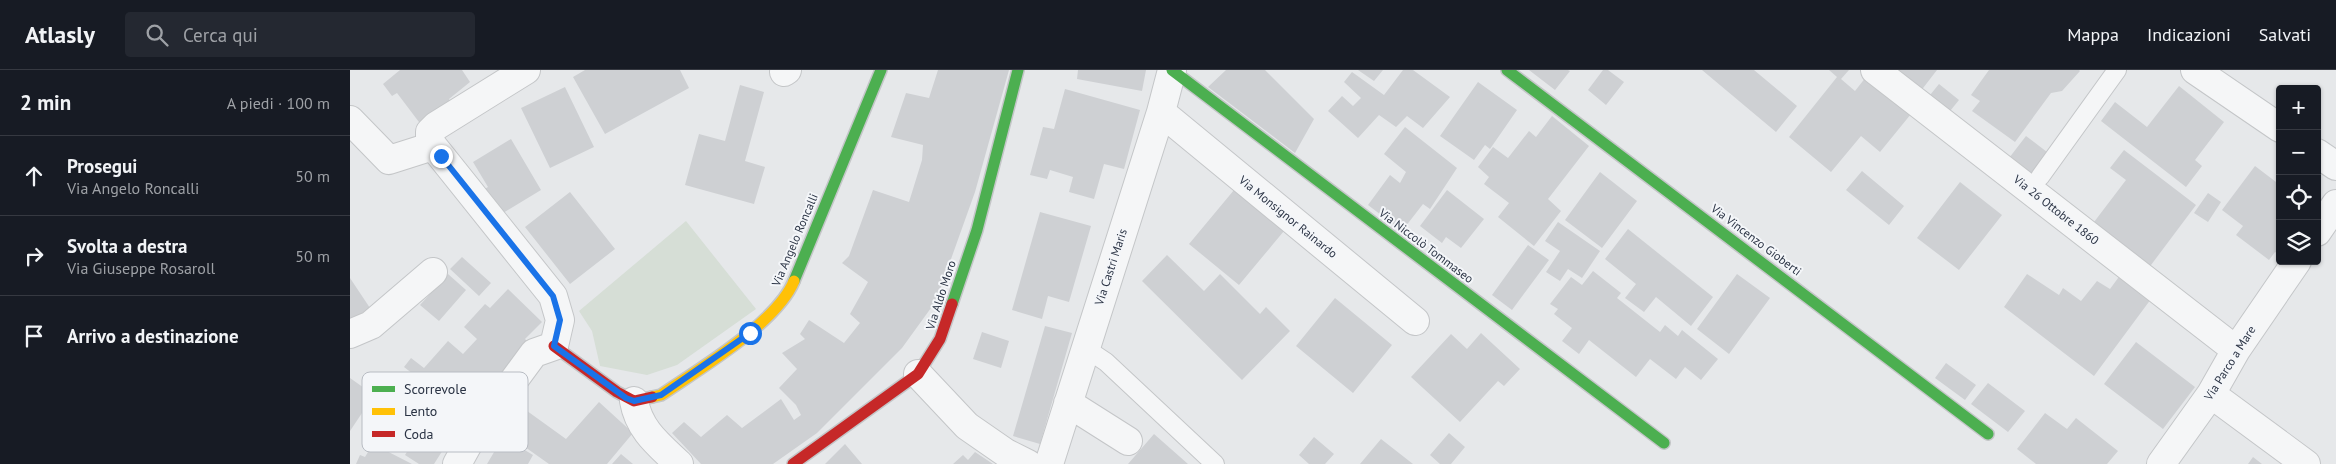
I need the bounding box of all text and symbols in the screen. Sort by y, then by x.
search box [125,12,475,57]
text: Atlasly [25,19,95,50]
icon: search [143,21,171,49]
text: Cerca qui [183,23,258,47]
text: Mappa [2067,23,2119,46]
text: Indicazioni [2147,23,2231,46]
text: Salvati [2259,23,2311,46]
map controls [2276,85,2321,265]
button: + [2276,85,2321,130]
text: 2 min [20,89,71,116]
text: A piedi · 100 m [227,93,330,113]
button: − [2276,130,2321,175]
route end [430,145,453,168]
text: Prosegui [67,154,137,178]
icon: ahead [20,162,48,190]
text: 50 m [295,166,330,186]
street label: Via 26 Ottobre 1860 [2010,171,2102,248]
street label: Via Monsignor Rainardo [1235,172,1341,261]
button: locate [2276,175,2321,220]
text: Via Angelo Roncalli [67,178,199,198]
street label: Via Angelo Roncalli [768,191,821,289]
street label: Via Vincenzo Gioberti [1707,200,1804,278]
street label: Via Niccolò Tommaseo [1375,205,1476,286]
button: layers [2276,220,2321,265]
street label: Via Castri Maris [1091,227,1130,308]
text: Svolta a destra [67,234,188,258]
icon: right [20,242,48,270]
text: 50 m [295,246,330,266]
text: Via Giuseppe Rosaroll [67,258,215,278]
street label: Via Aldo Moro [922,258,959,332]
icon: arrive [20,322,48,350]
route start [739,322,762,345]
street label: Via Parco a Mare [2200,323,2258,404]
text: Arrivo a destinazione [67,324,239,348]
legend [362,372,528,452]
text: Scorrevole [404,380,467,398]
text: Lento [404,402,437,420]
text: Coda [404,425,434,443]

